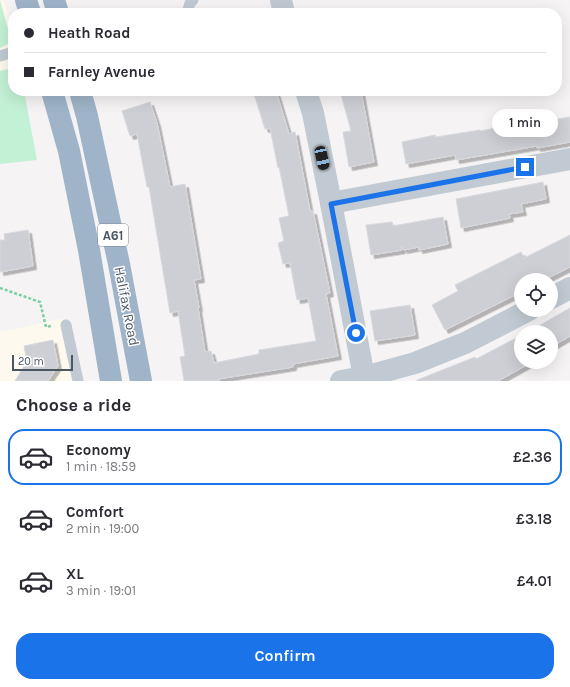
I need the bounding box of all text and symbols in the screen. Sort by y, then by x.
text: Heath Road [48,24,131,42]
text: Farnley Avenue [48,63,155,81]
callout: 1 min [492,109,558,137]
text: 1 min [509,115,541,130]
car [314,145,330,171]
route end [516,158,534,176]
road number: A61 [98,224,128,246]
street label: Halifax Road [110,265,143,347]
map controls [514,273,558,369]
button: locate [514,273,558,317]
route start [347,324,365,342]
button: layers [514,325,558,369]
scale bar [12,353,73,372]
text: 20 m [18,355,44,368]
text: Choose a ride [16,394,131,416]
icon: car [18,439,54,475]
text: Economy [66,441,131,459]
text: £2.36 [513,448,552,466]
text: 1 min · 18:59 [66,459,136,474]
icon: car [18,501,54,537]
text: Comfort [66,503,124,521]
text: £3.18 [516,510,552,528]
text: 2 min · 19:00 [66,521,139,536]
icon: car [18,563,54,599]
text: XL [66,565,84,583]
text: £4.01 [517,572,552,590]
text: 3 min · 19:01 [66,583,136,598]
button: Confirm [16,633,554,679]

